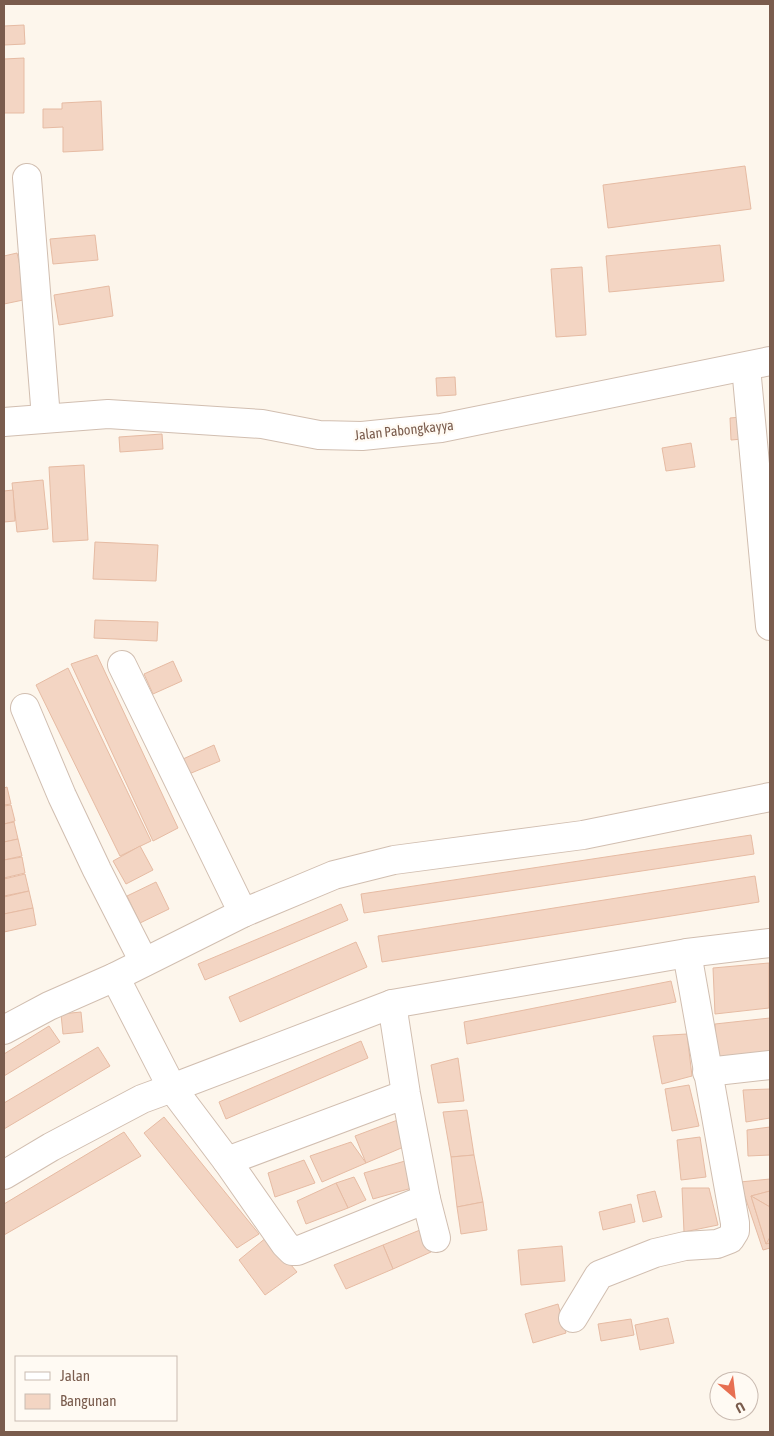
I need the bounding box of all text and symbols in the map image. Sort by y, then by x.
street label: Jalan Pabongkayya [354,417,454,443]
legend [15,1356,178,1421]
text: Jalan [60,1367,90,1384]
north arrow [709,1371,759,1421]
text: Bangunan [60,1392,117,1409]
text: U [733,1398,748,1416]

